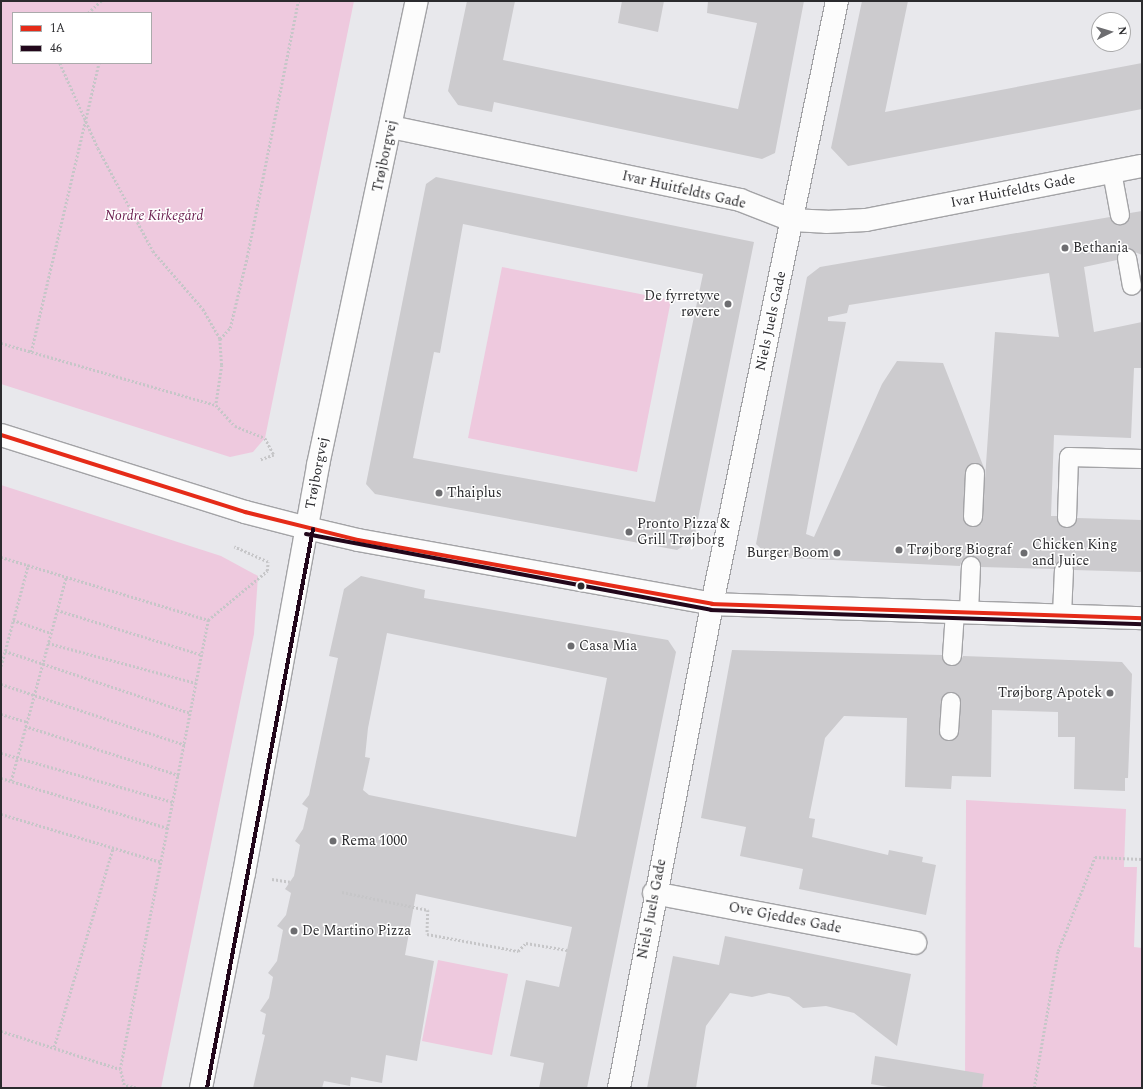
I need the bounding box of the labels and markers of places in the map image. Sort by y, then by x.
place label: Bethania [1073,240,1128,256]
marker: Bethania [1060,243,1070,253]
place label: De fyrretyve røvere [644,288,720,320]
marker: De fyrretyve røvere [723,299,733,309]
place label: Thaiplus [447,485,502,501]
marker: Thaiplus [434,488,444,498]
place label: Pronto Pizza & Grill Trøjborg [637,516,730,548]
marker: Pronto Pizza & Grill Trøjborg [624,527,634,537]
place label: Chicken King and Juice [1032,537,1117,570]
place label: Trøjborg Biograf [907,542,1012,558]
place label: Burger Boom [746,545,829,561]
marker: Trøjborg Biograf [894,545,904,555]
marker: Burger Boom [832,548,842,558]
marker: Chicken King and Juice [1019,548,1029,558]
unlabelled marker [576,581,586,591]
place label: Casa Mia [579,638,637,654]
marker: Casa Mia [566,641,576,651]
place label: Trøjborg Apotek [998,685,1102,701]
marker: Trøjborg Apotek [1105,688,1115,698]
place label: Rema 1000 [341,833,407,849]
marker: Rema 1000 [328,836,338,846]
place label: De Martino Pizza [302,923,411,939]
marker: De Martino Pizza [289,926,299,936]

